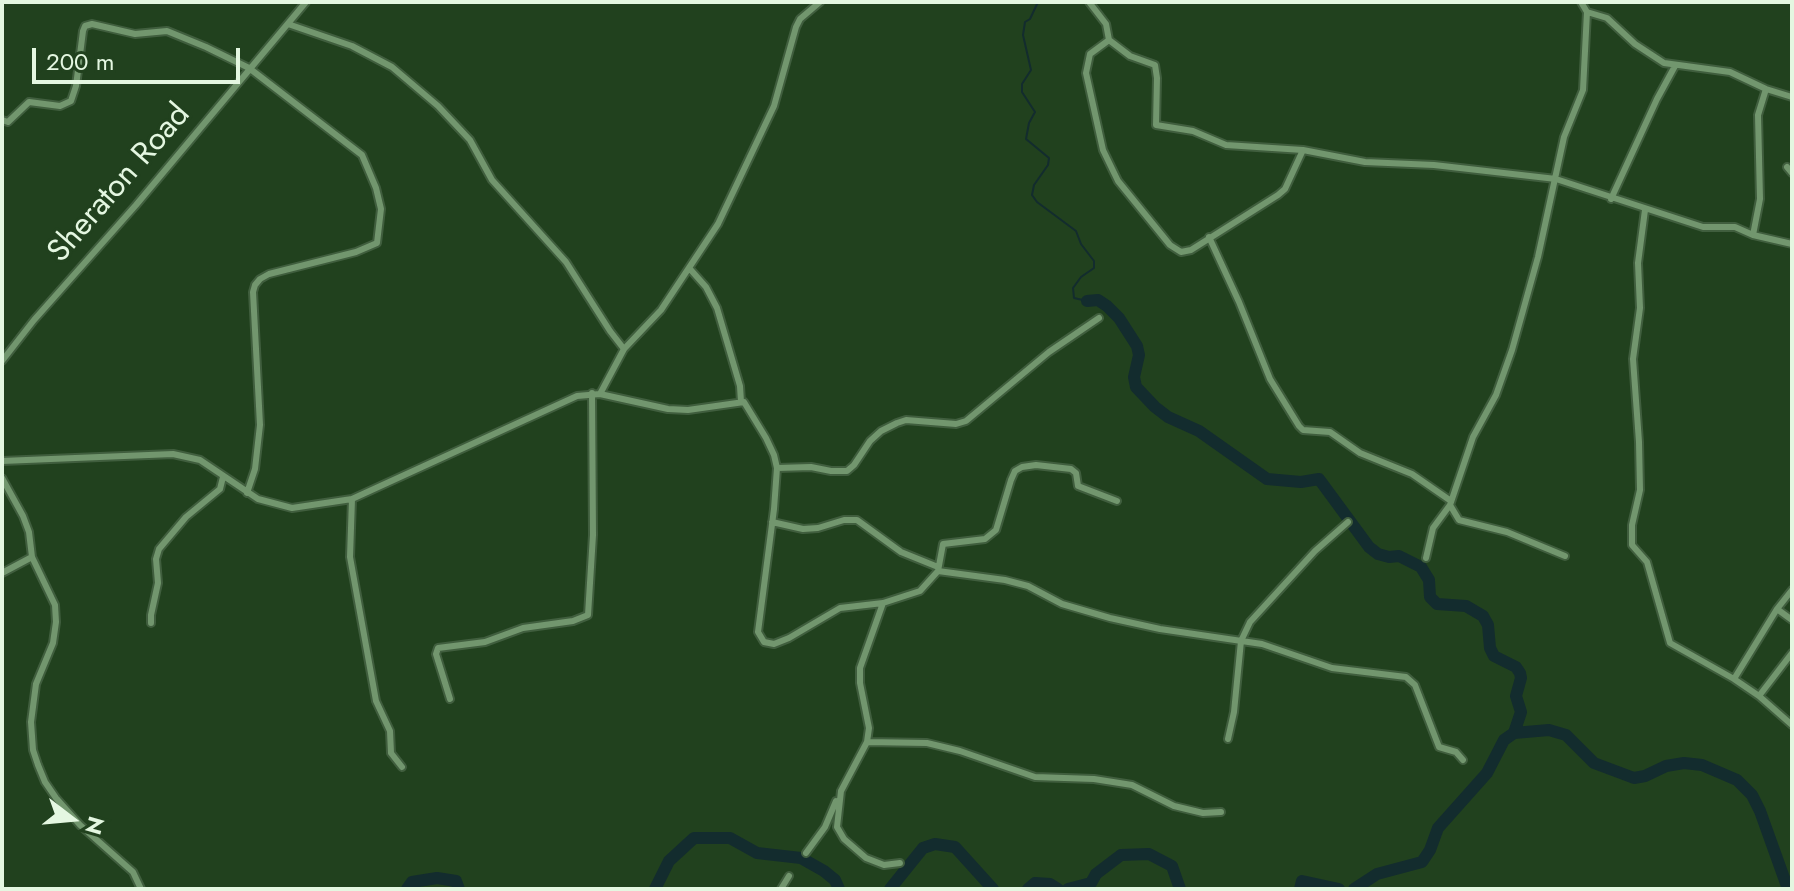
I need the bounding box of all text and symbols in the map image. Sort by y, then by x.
scale bar [36,32,244,82]
text: 200 m [46,44,114,79]
street label: Sheraton Road [41,97,199,271]
north arrow [32,779,112,859]
text: N [77,813,113,838]

